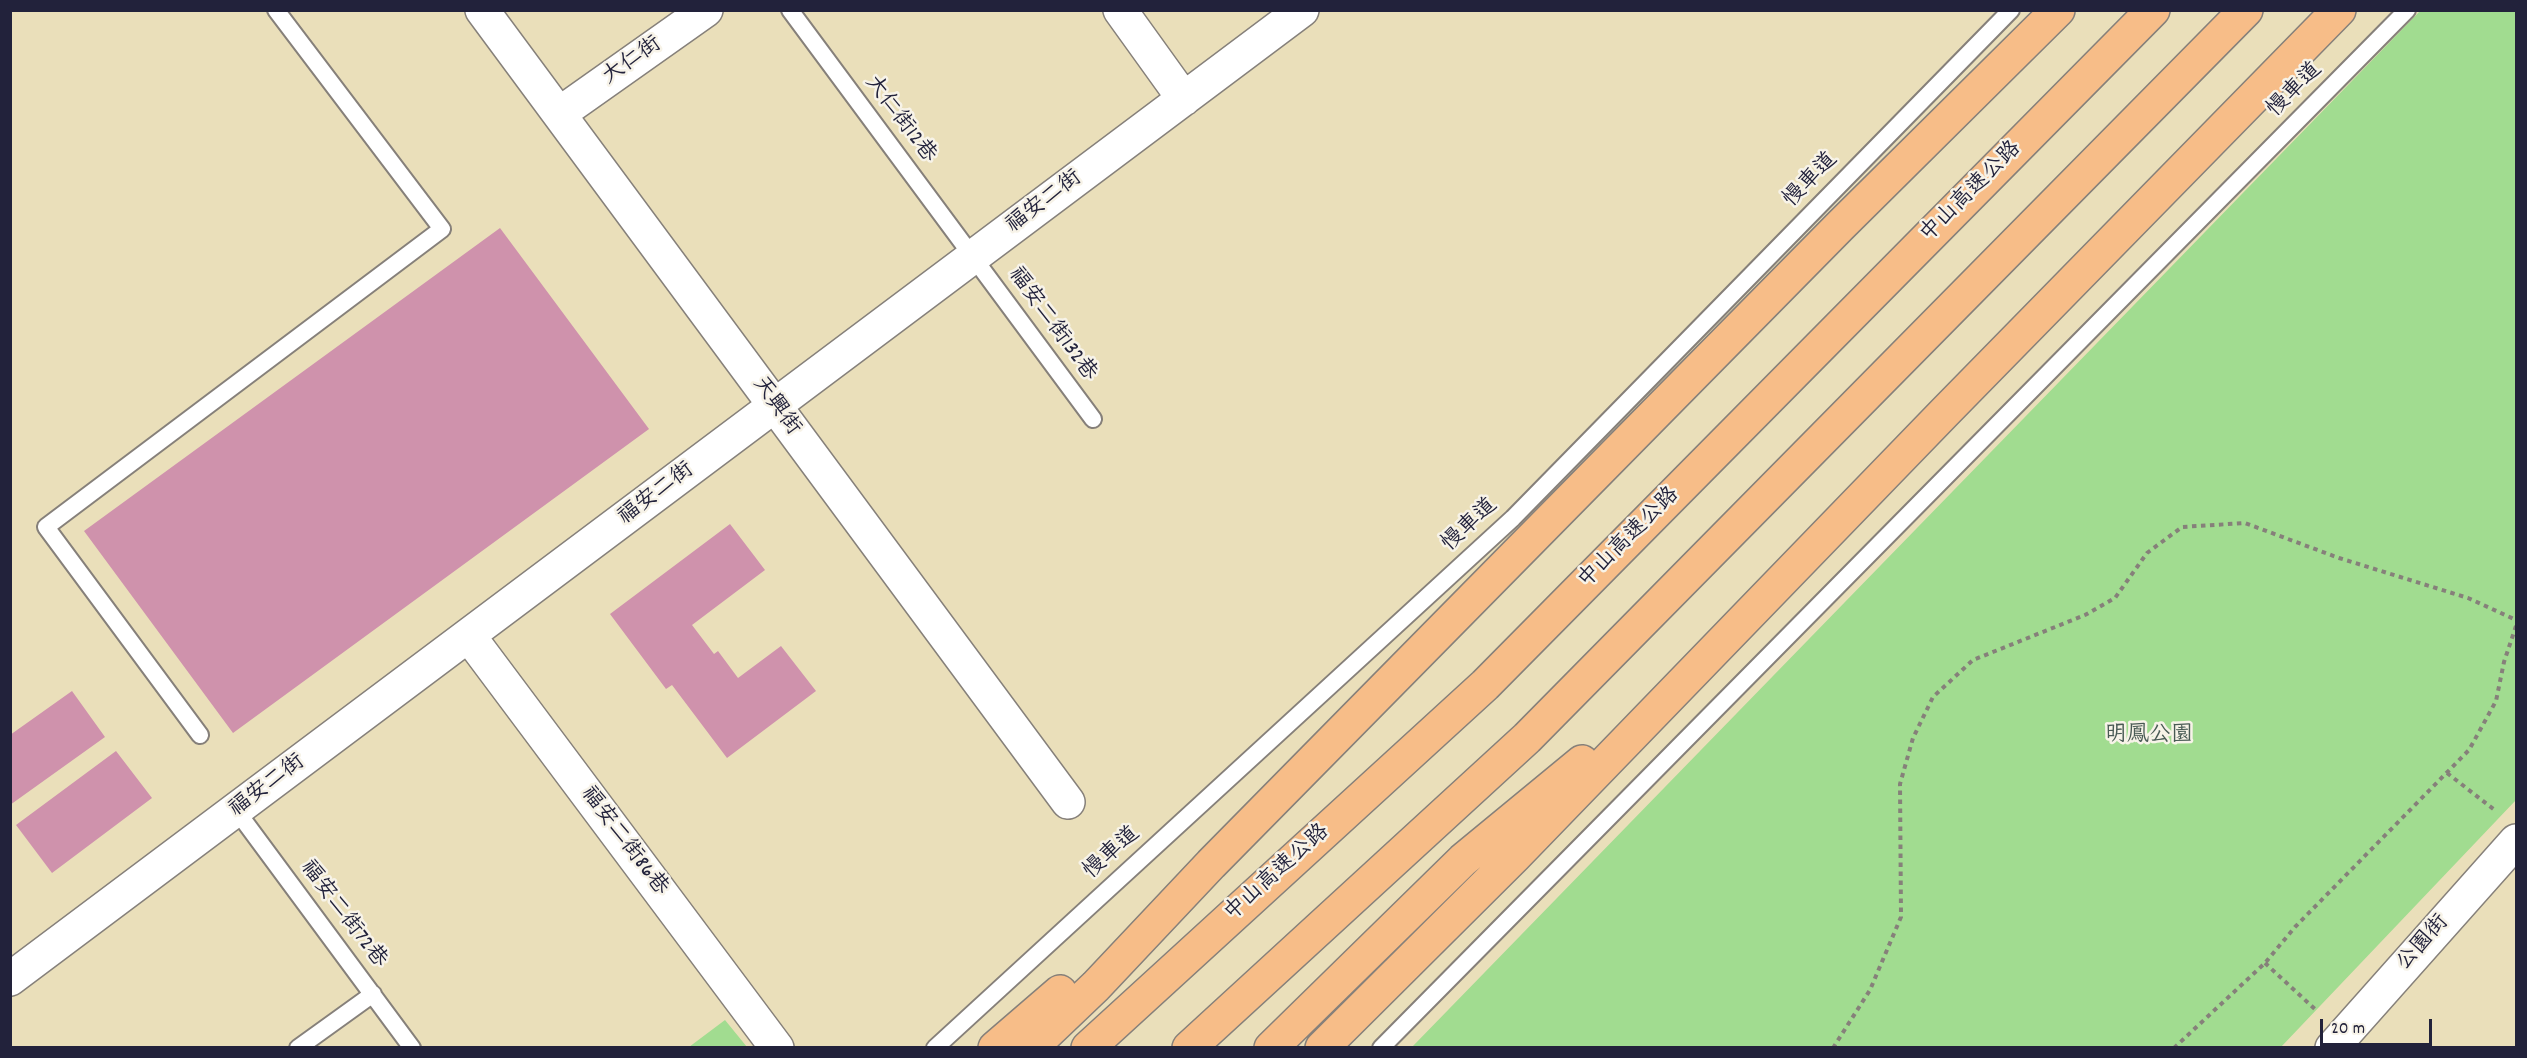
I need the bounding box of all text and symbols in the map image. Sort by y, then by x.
street label: 大仁街 [598,32,668,92]
street label: 慢車道 [2263,58,2329,124]
street label: 大仁街12巷 [858,71,940,169]
street label: 中山高速公路 [1916,137,2028,249]
street label: 慢車道 [1780,148,1844,214]
street label: 福安二街 [1002,166,1088,240]
street label: 福安二街132巷 [1001,263,1101,387]
street label: 天興街 [745,373,805,441]
street label: 福安二街 [614,458,700,532]
street label: 中山高速公路 [1574,483,1686,595]
street label: 慢車道 [1438,494,1504,558]
park label: 明鳳公園 [2105,724,2193,750]
street label: 福安二街 [225,750,311,824]
street label: 福安二街86巷 [573,782,673,902]
street label: 中山高速公路 [1220,820,1336,928]
street label: 慢車道 [1080,822,1146,886]
street label: 福安二街72巷 [293,856,391,974]
street label: 公園街 [2392,911,2456,977]
scale bar [2323,1007,2436,1045]
text: 20 m [2331,1017,2365,1042]

